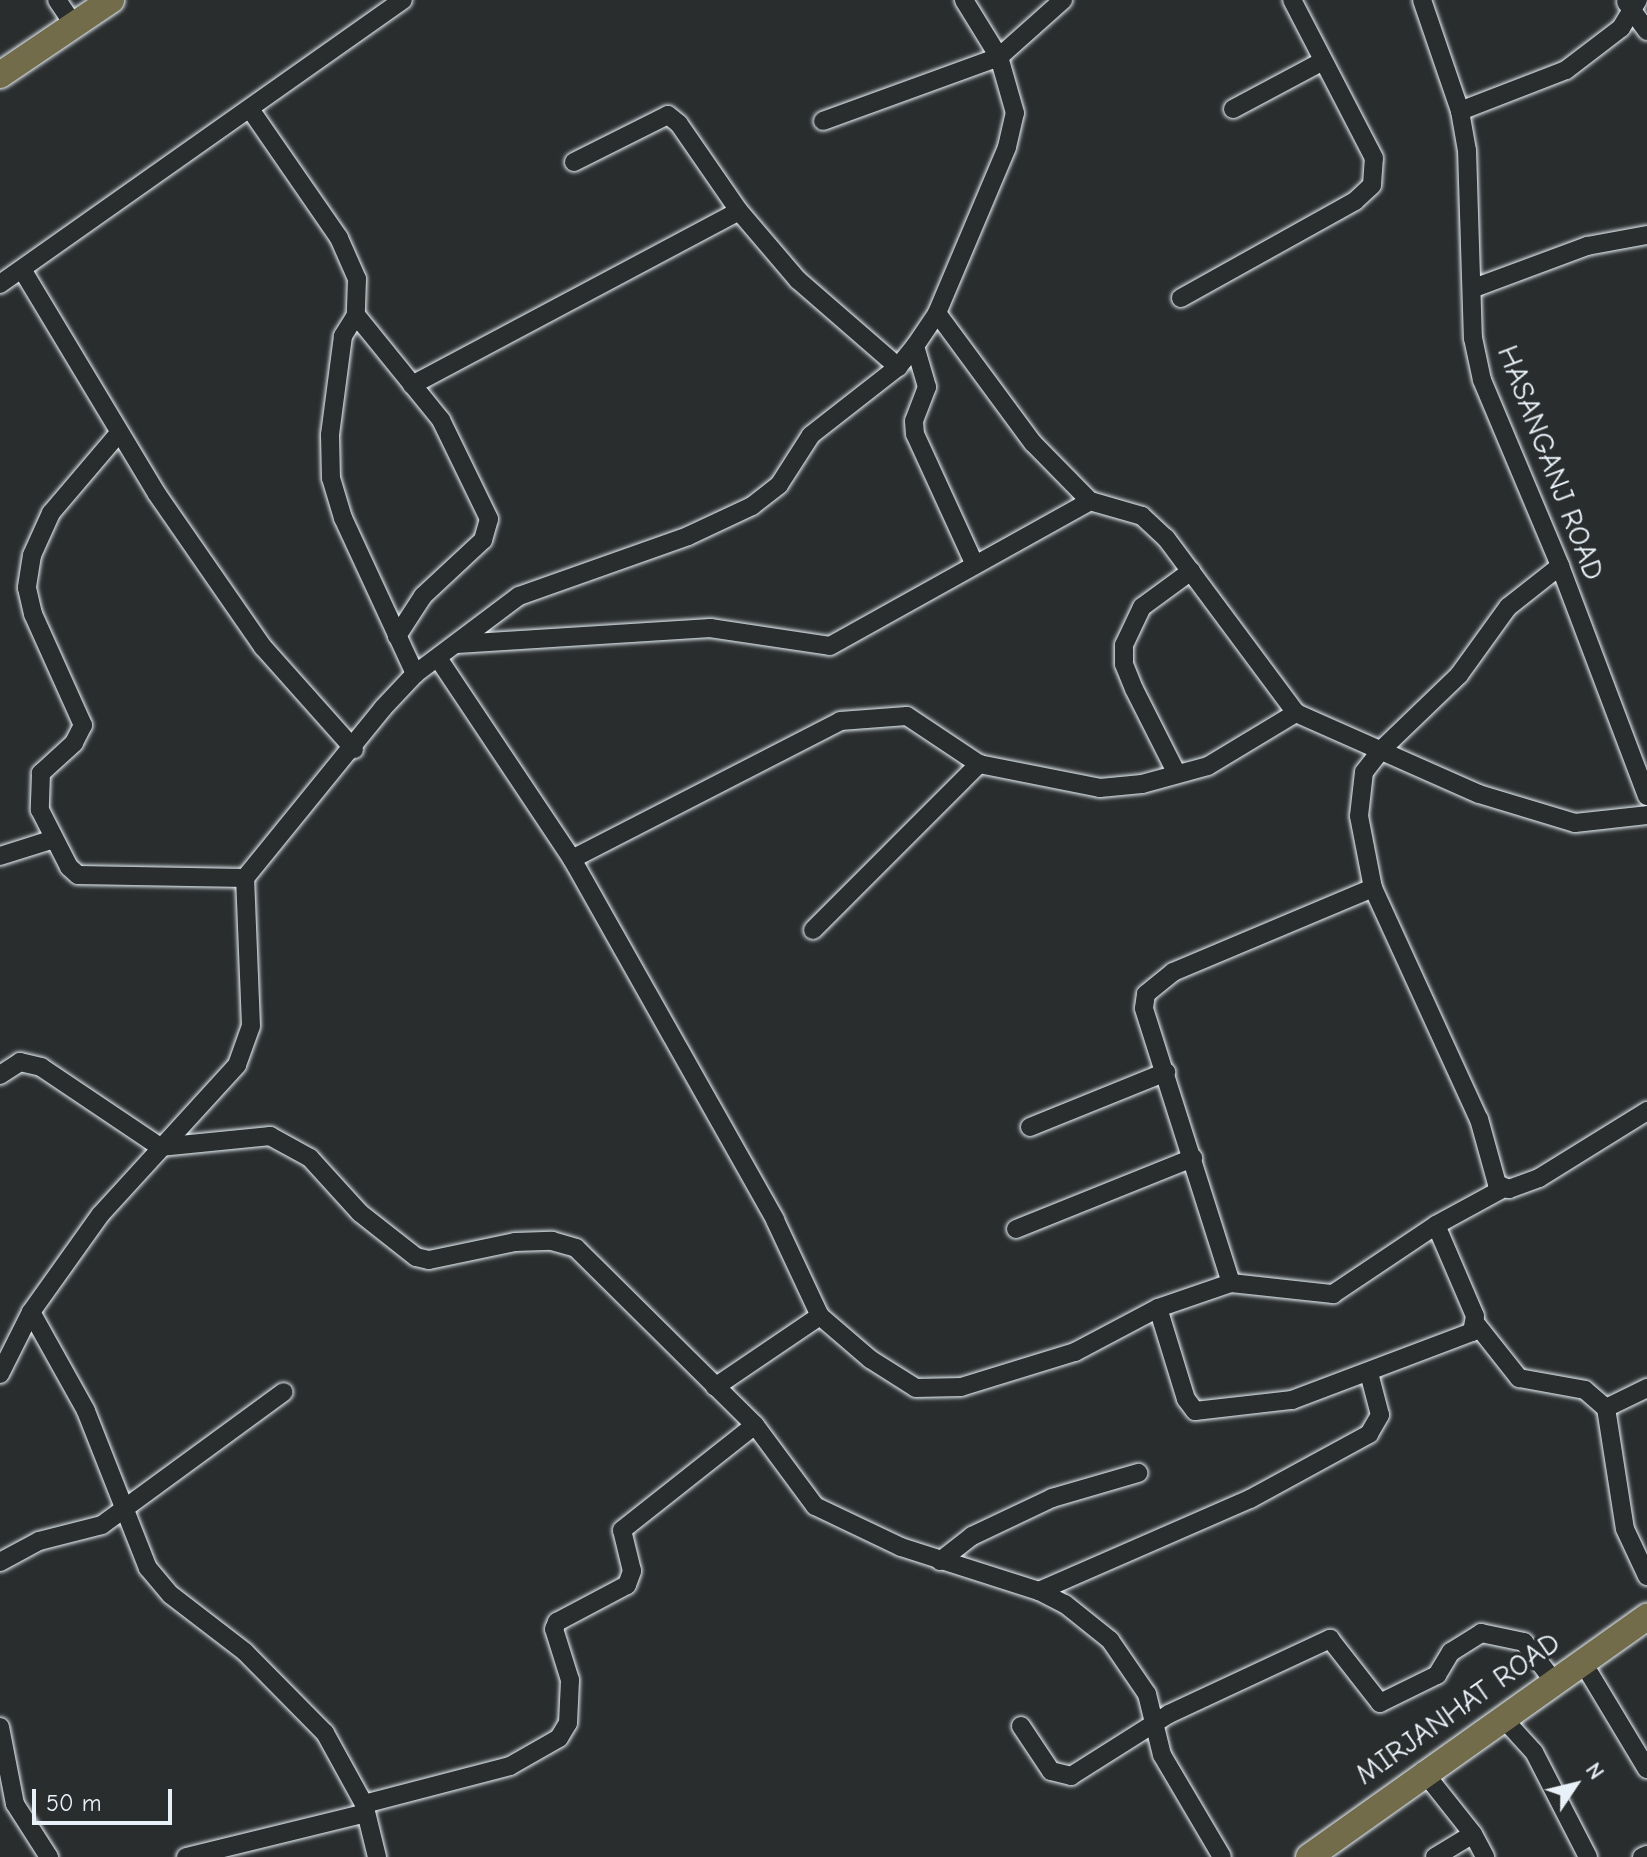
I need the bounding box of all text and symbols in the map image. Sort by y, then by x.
street label: HASANGANJ ROAD [1489,340,1611,586]
street label: MIRJANHAT ROAD [1349,1625,1567,1793]
north arrow [1535,1745,1615,1825]
text: N [1580,1758,1609,1785]
scale bar [36,1773,176,1823]
text: 50 m [46,1789,102,1817]

